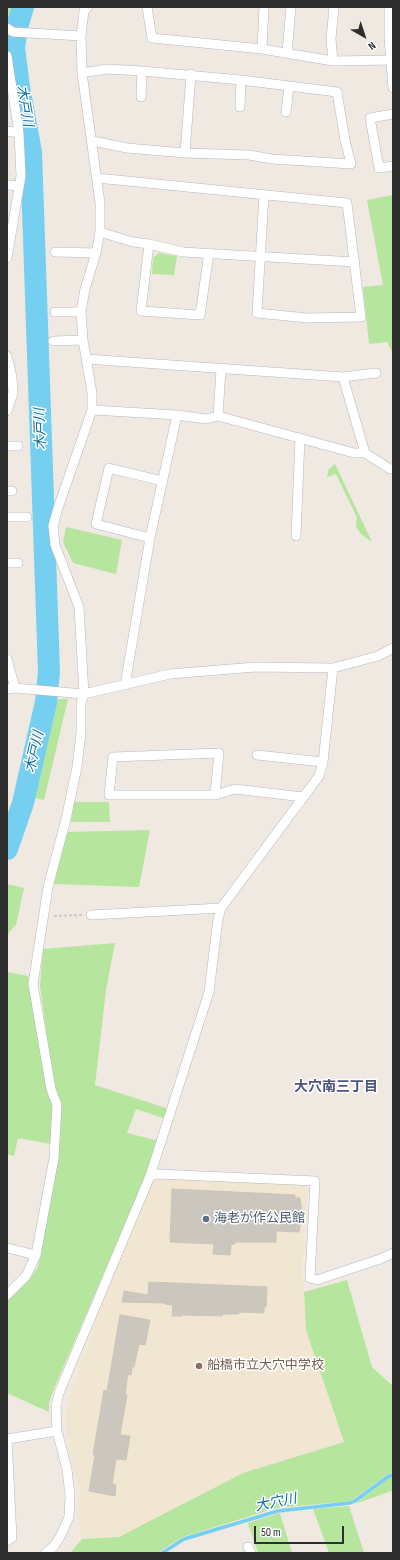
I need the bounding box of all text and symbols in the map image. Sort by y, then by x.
north arrow [344,16,384,56]
text: N [365,39,378,53]
water label: 木戸川 [12,84,36,128]
water label: 木戸川 [32,408,50,450]
water label: 木戸川 [22,730,48,774]
district label: 大穴南三丁目 [294,1079,378,1095]
place label: 海老が作公民館 [214,1211,305,1227]
marker: 海老が作公民館 [201,1214,211,1224]
place label: 船橋市立大穴中学校 [207,1358,324,1374]
marker: 船橋市立大穴中学校 [194,1361,204,1371]
water label: 大穴川 [254,1491,298,1515]
scale bar [256,1518,346,1544]
text: 50 m [261,1525,281,1540]

